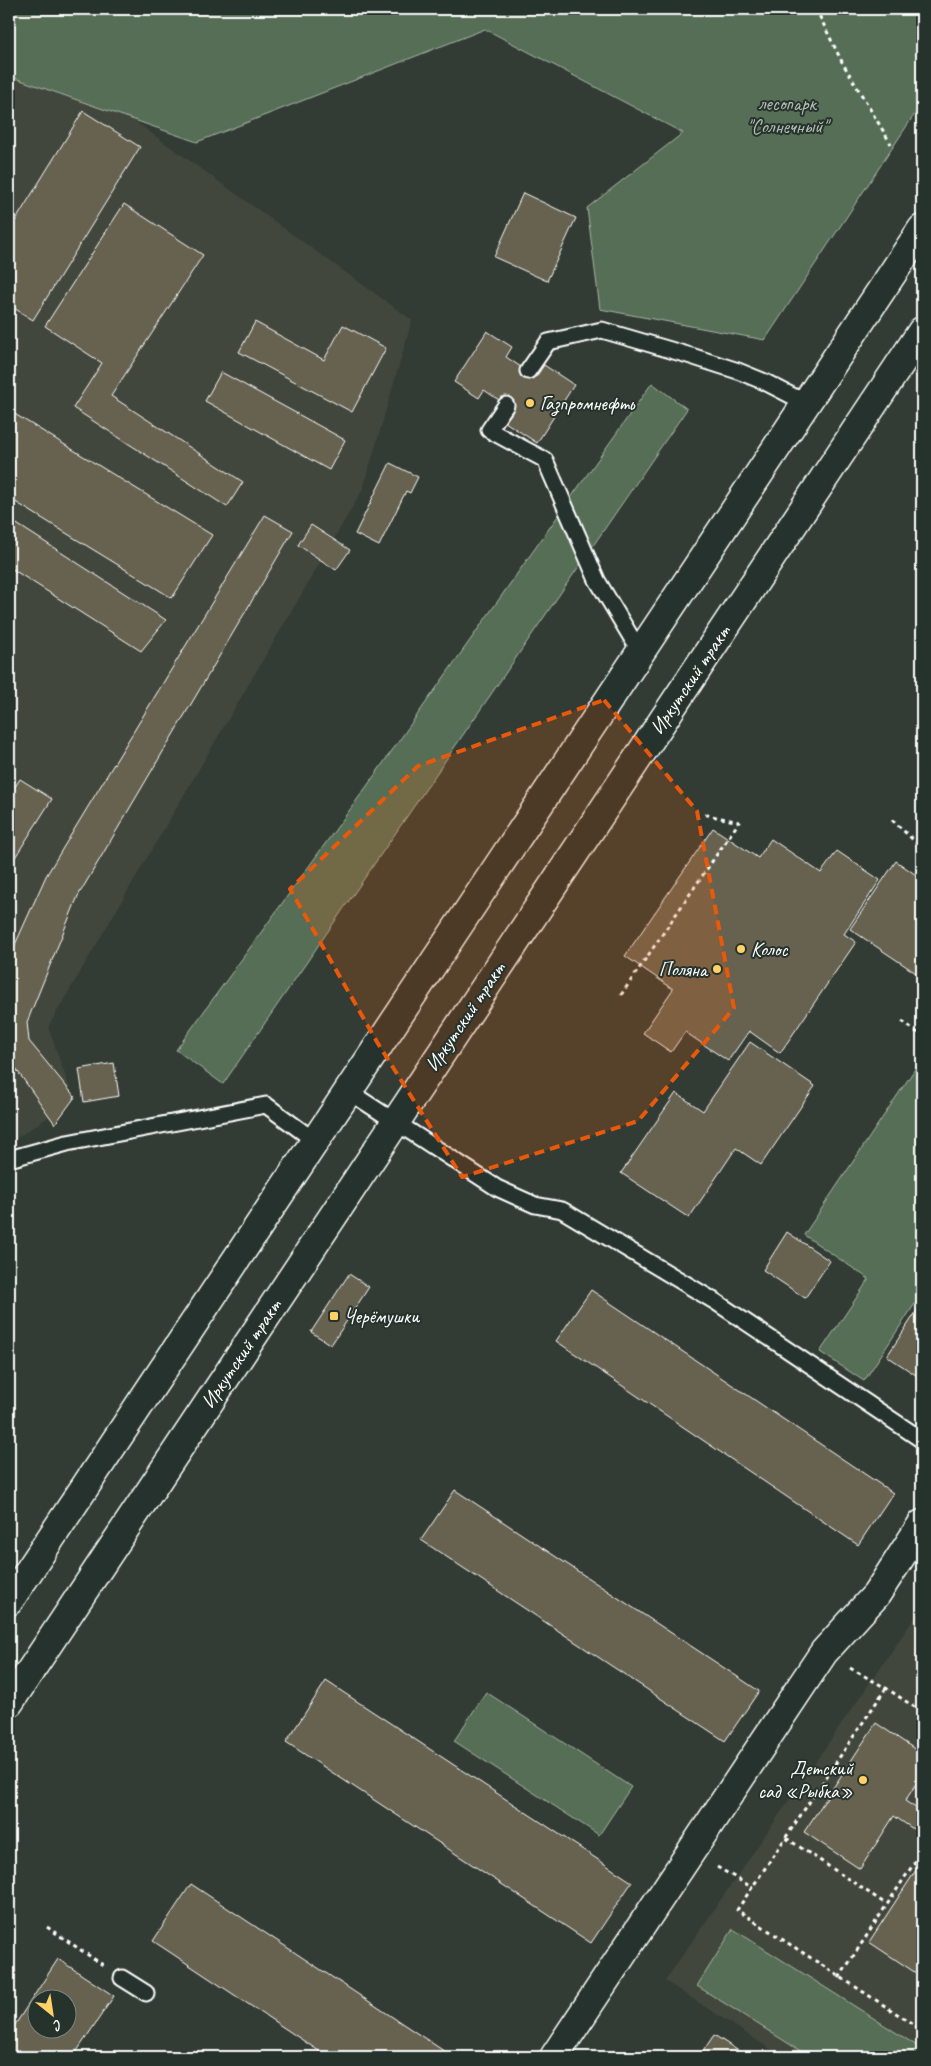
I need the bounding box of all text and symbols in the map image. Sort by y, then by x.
park label: лесопарк "Солнечный" [747,91,832,139]
place label: Газпромнефть [540,391,636,417]
marker: Газпромнефть [524,397,536,409]
street label: Иркутский тракт [644,619,737,739]
place label: Колос [751,937,789,962]
marker: Колос [735,943,747,955]
street label: Иркутский тракт [419,956,512,1076]
place label: Поляна [659,957,709,982]
marker: Поляна [711,963,723,975]
street label: Иркутский тракт [195,1293,288,1413]
place label: Черёмушки [344,1304,420,1329]
marker: Черёмушки [328,1310,340,1322]
place label: Детский сад «Рыбка» [758,1756,855,1804]
marker: Детский сад «Рыбка» [857,1774,869,1786]
north arrow [28,1988,78,2038]
text: С [49,2016,65,2035]

